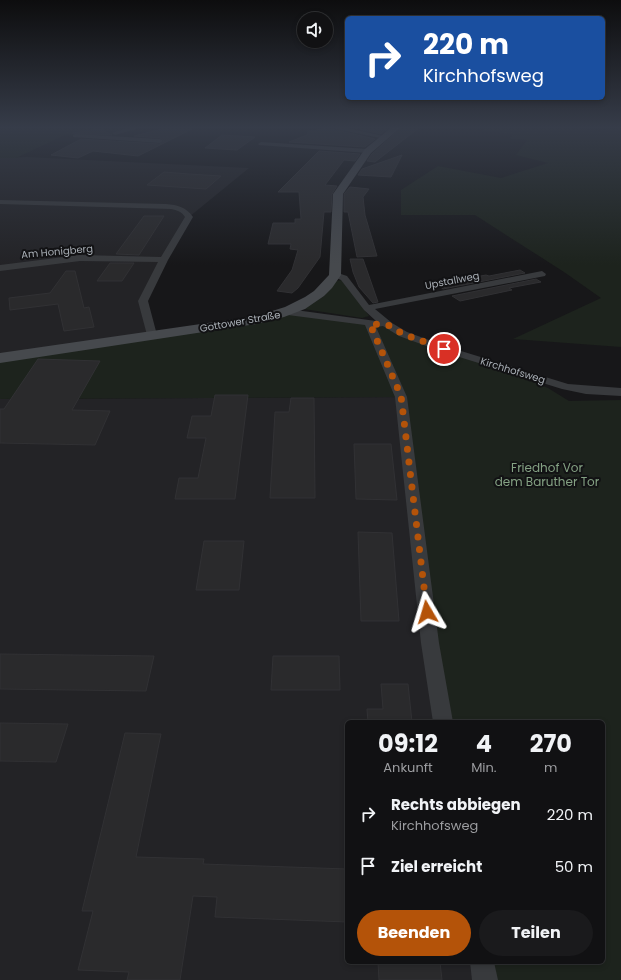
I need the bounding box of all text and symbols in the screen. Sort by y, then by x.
map controls [297,12,333,48]
button: sound [297,12,333,48]
text: 220 m [423,25,509,64]
icon: right [357,32,409,84]
text: Kirchhofsweg [423,63,544,88]
street label: Am Honigberg [20,241,94,262]
street label: Upstallweg [424,268,481,293]
street label: Gottower Straße [199,307,282,336]
pin [427,332,461,366]
icon: arrive [433,338,455,360]
street label: Kirchhofsweg [479,353,547,387]
park label: Friedhof Vor dem Baruther Tor [495,459,600,490]
position arrow [406,591,448,633]
text: 09:12 [378,727,438,760]
text: 4 [476,727,492,760]
text: 270 [530,727,572,760]
text: Ankunft [383,758,433,777]
text: Min. [471,758,497,777]
text: m [544,758,557,777]
text: Rechts abbiegen [391,794,521,815]
icon: right [357,803,379,825]
text: 220 m [547,804,593,825]
text: Kirchhofsweg [391,816,478,835]
icon: arrive [357,855,379,877]
text: Ziel erreicht [391,856,482,877]
text: 50 m [555,856,593,877]
button: Beenden [357,910,471,956]
button: Teilen [479,910,593,956]

